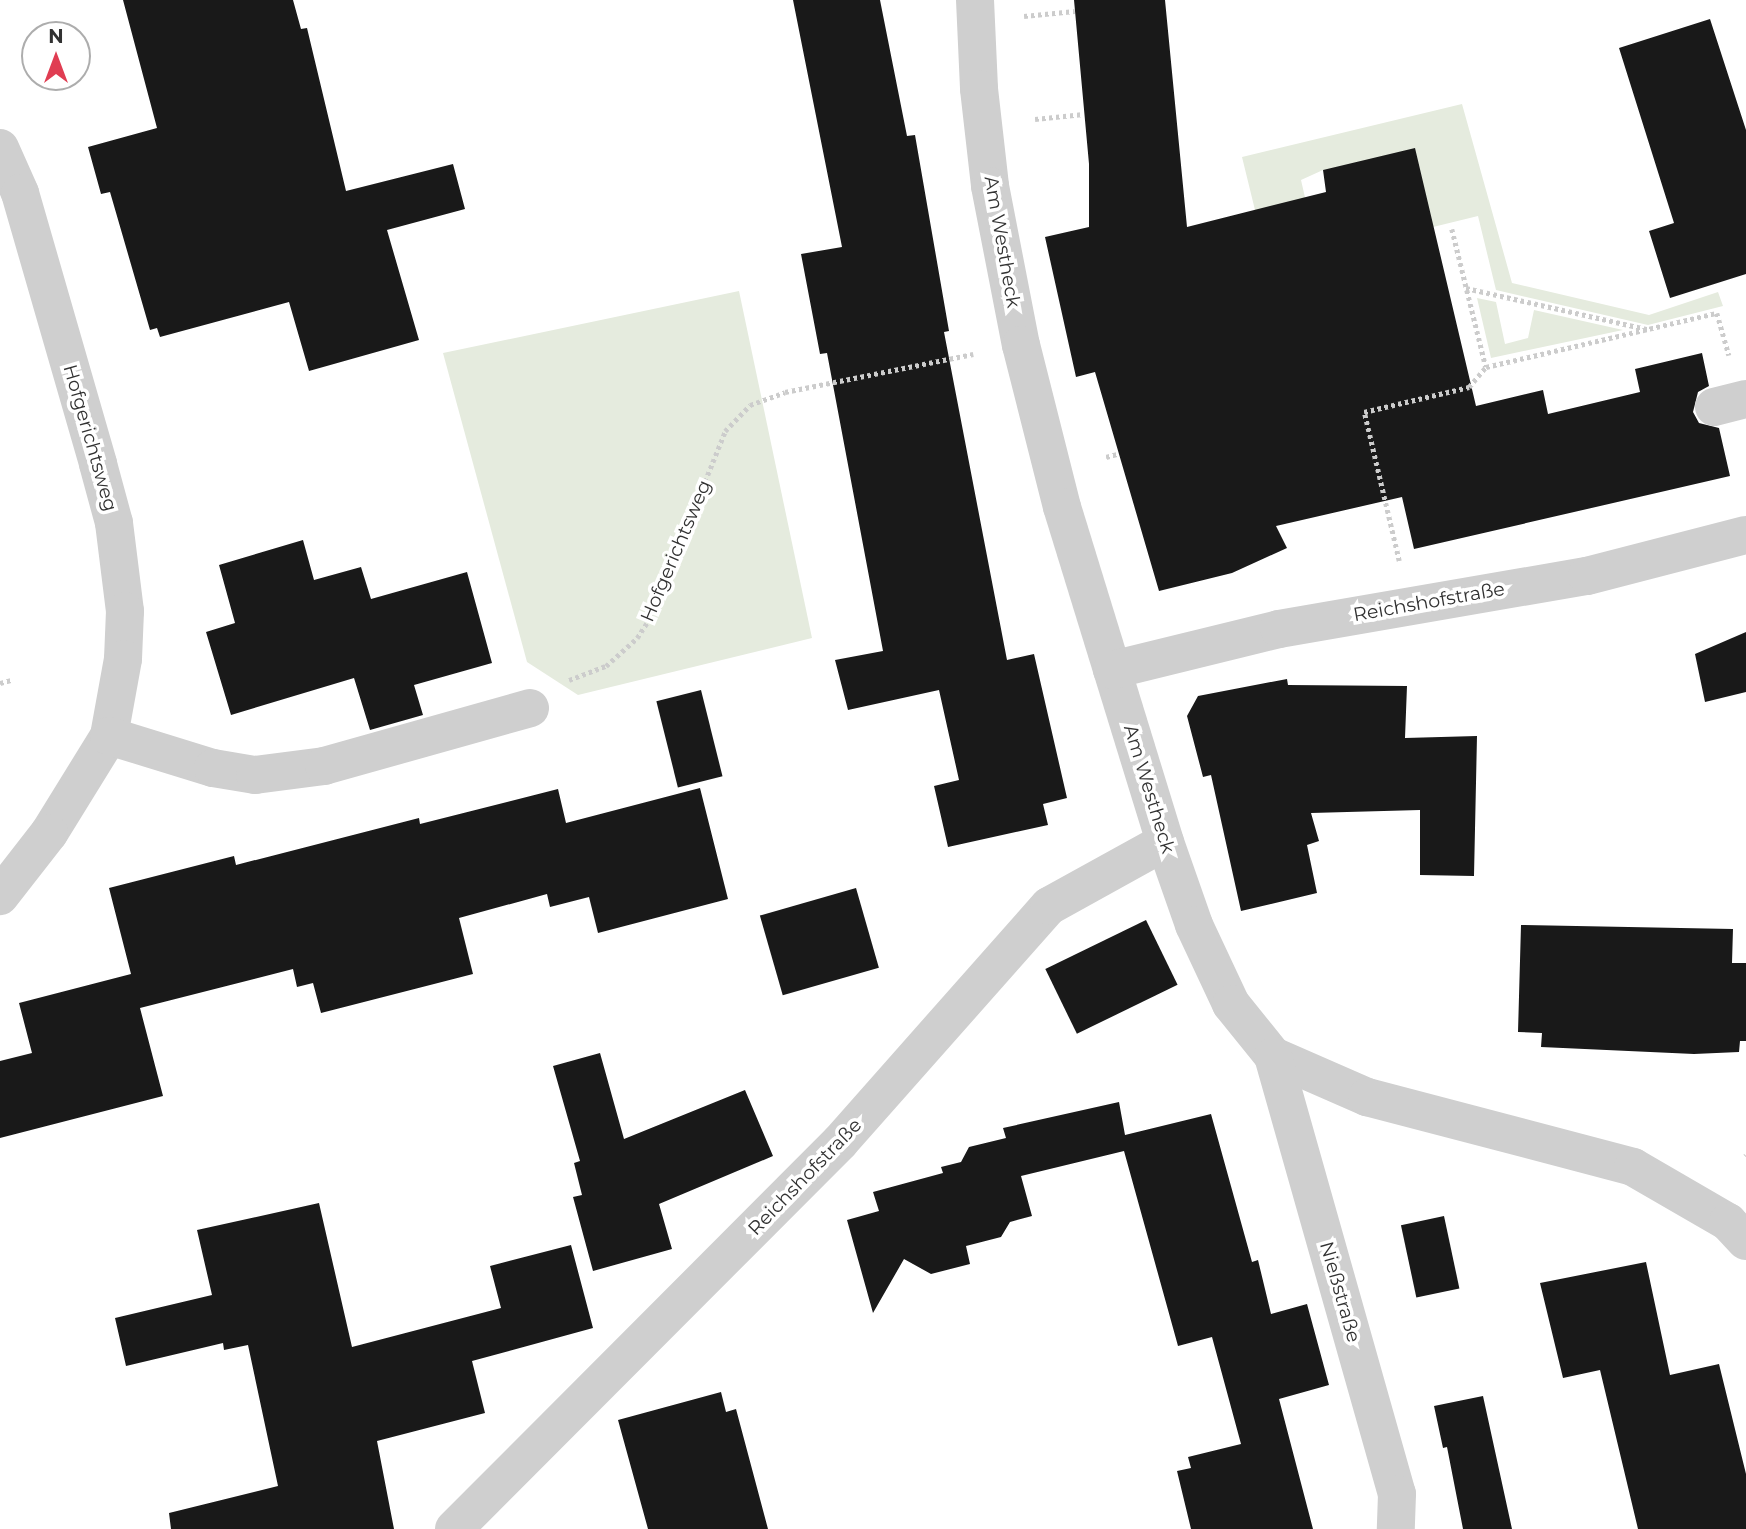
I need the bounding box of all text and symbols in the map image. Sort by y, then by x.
north arrow [21,21,91,91]
text: N [48,25,64,48]
street label: Am Westheck [979,174,1025,310]
street label: Hofgerichtsweg [58,362,122,514]
street label: Hofgerichtsweg [636,477,716,625]
street label: Reichshofstraße [1351,577,1507,627]
street label: Am Westheck [1119,722,1179,856]
street label: Reichshofstraße [744,1114,866,1240]
street label: Nießstraße [1315,1239,1365,1345]

